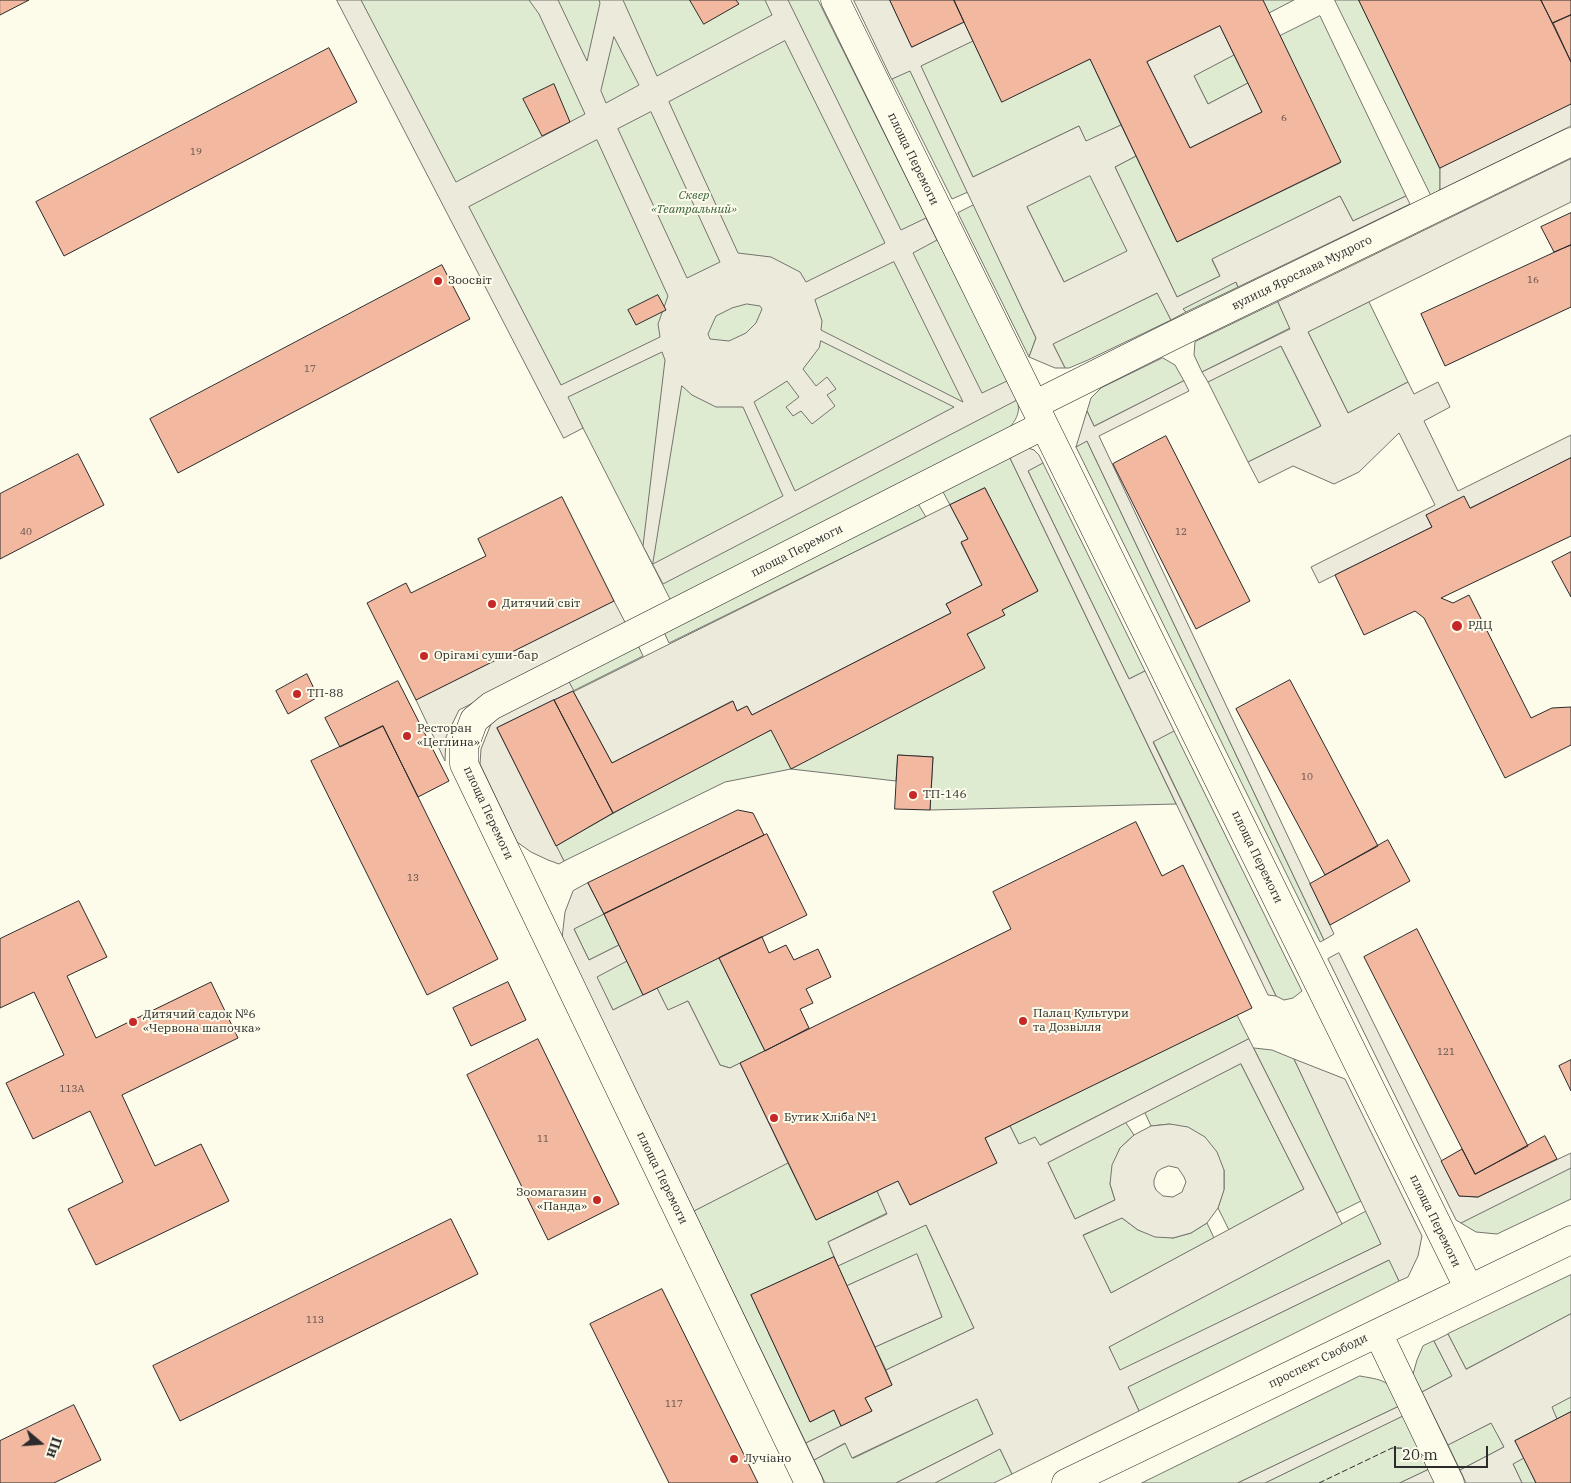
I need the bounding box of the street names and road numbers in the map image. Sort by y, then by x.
street label: площа Перемоги [884,110,942,208]
street label: вулиця Ярослава Мудрого [1229,233,1375,313]
street label: площа Перемоги [749,522,845,580]
street label: площа Перемоги [460,764,516,862]
street label: площа Перемоги [1228,808,1286,906]
street label: площа Перемоги [633,1129,691,1227]
street label: площа Перемоги [1406,1172,1464,1270]
street label: проспект Свободи [1266,1331,1370,1391]

